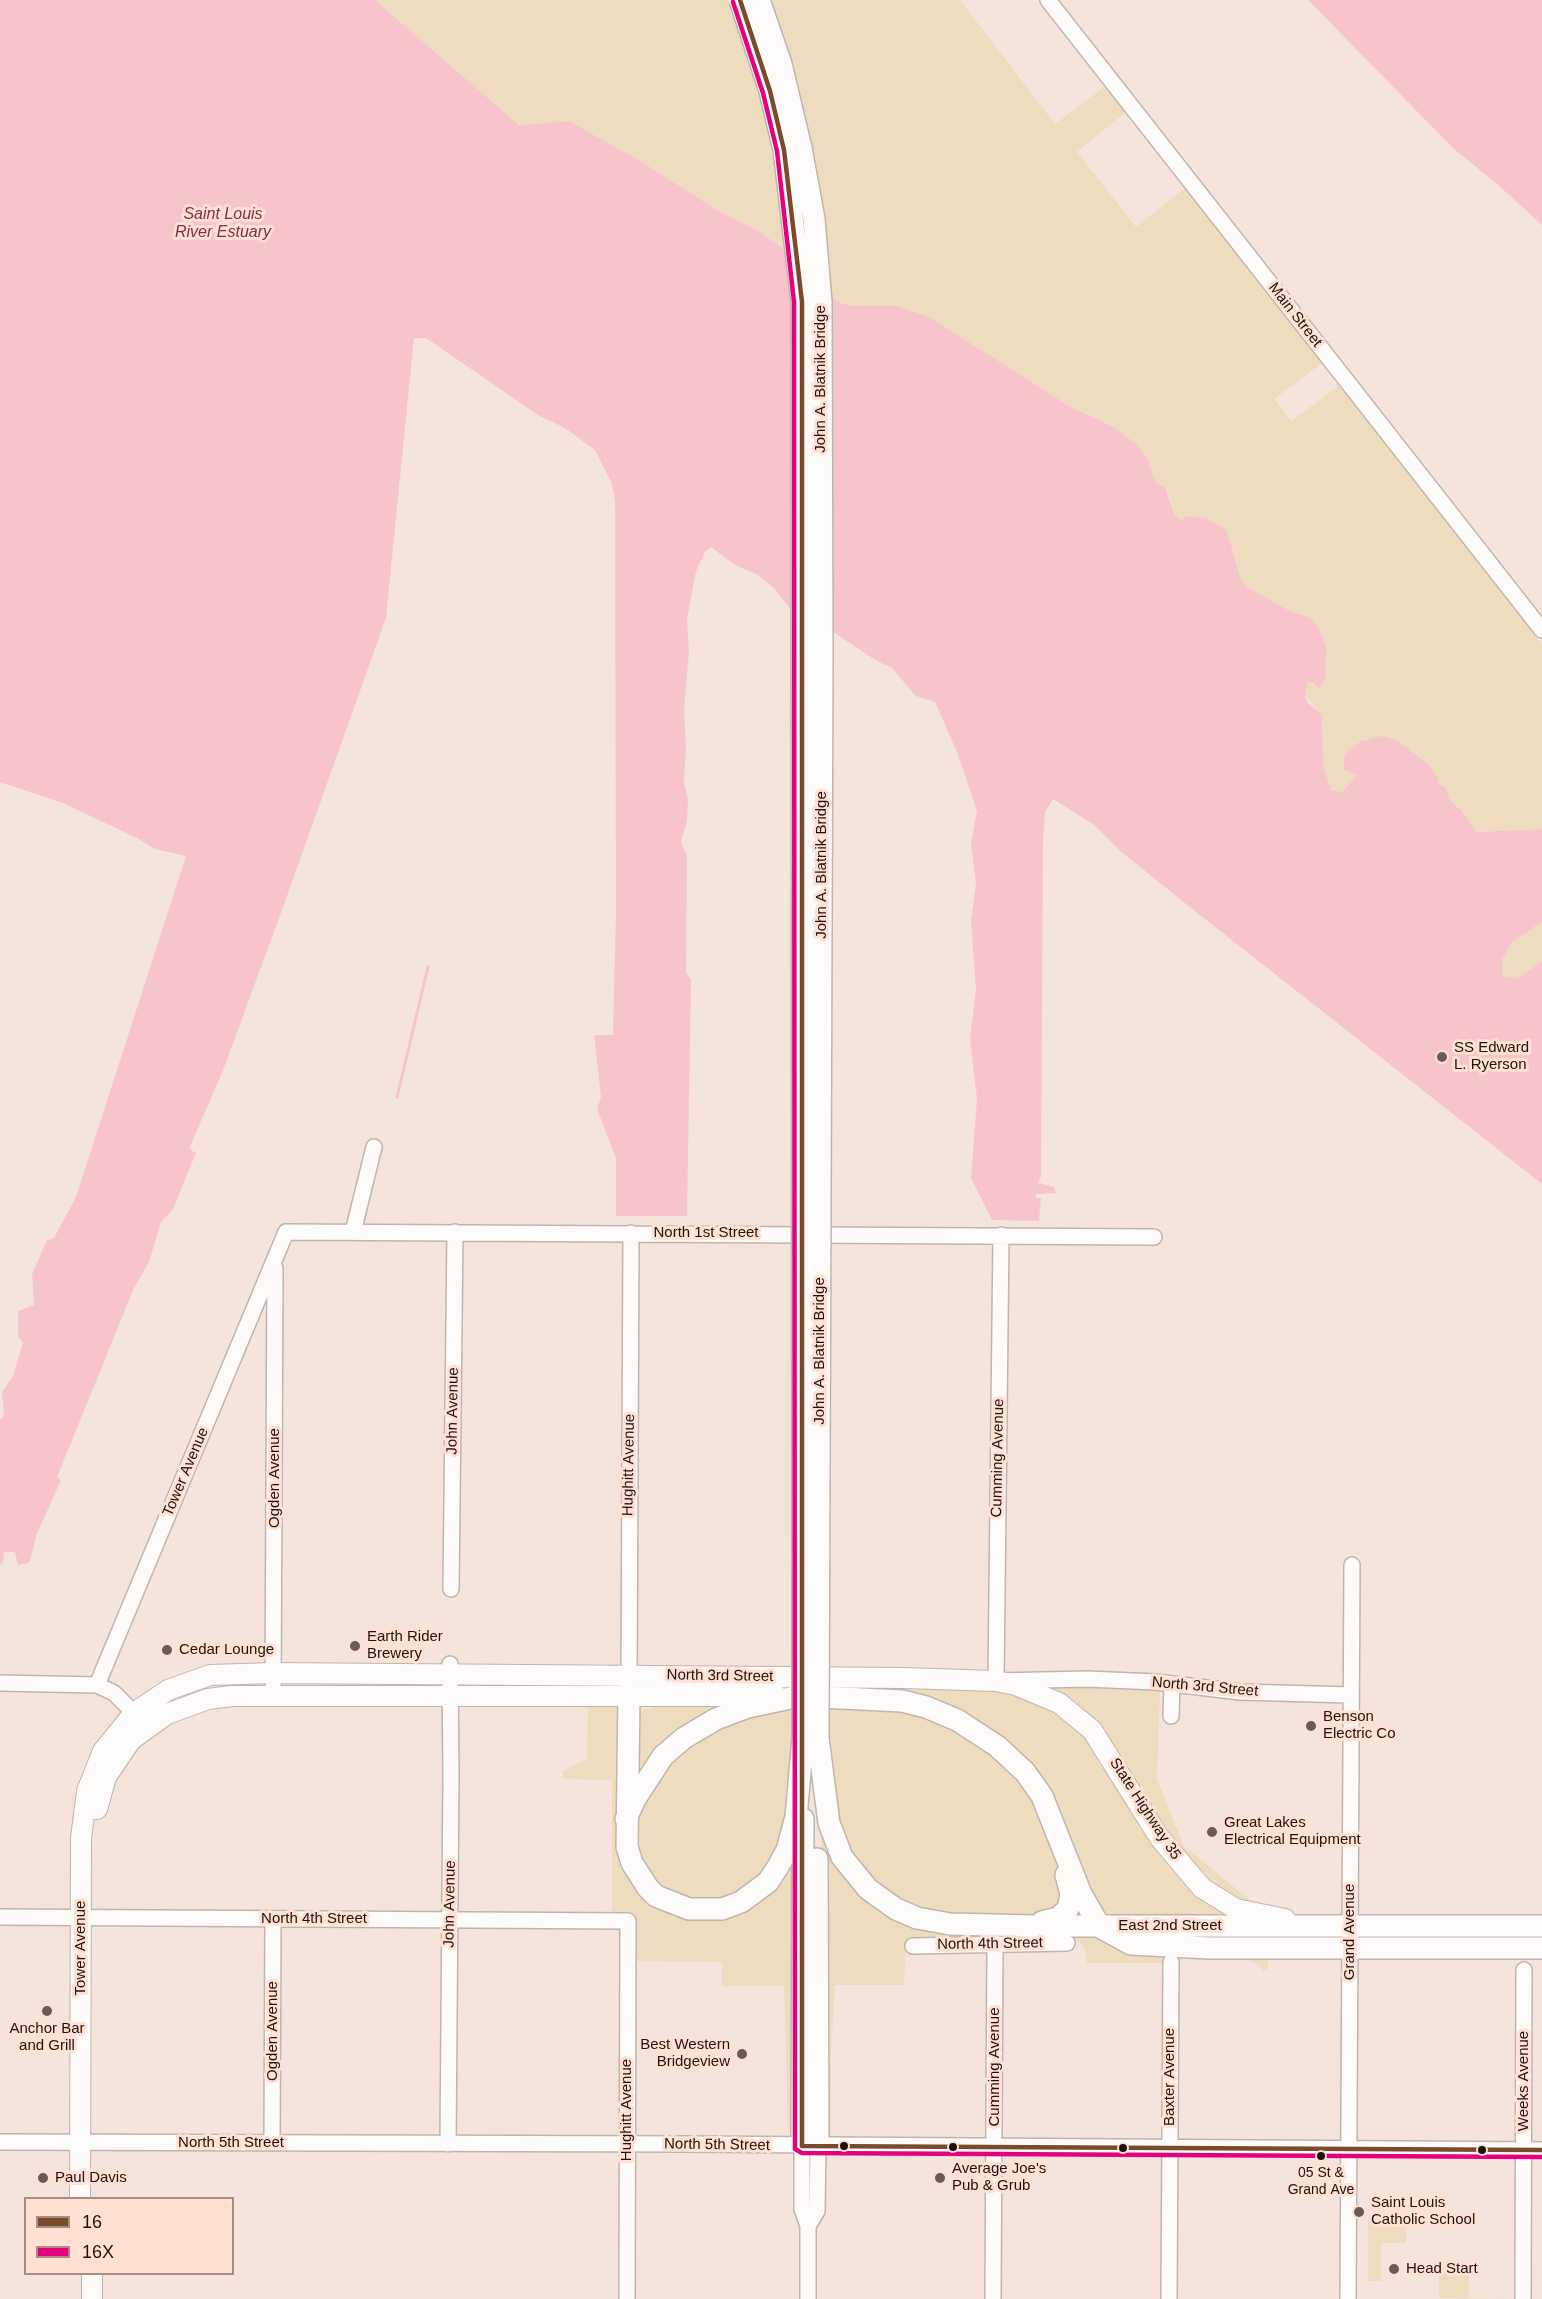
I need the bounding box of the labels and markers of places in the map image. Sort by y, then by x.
place label: SS Edward L. Ryerson [1454,1039,1529,1074]
marker: SS Edward L. Ryerson [1435,1050,1449,1064]
place label: Earth Rider Brewery [367,1628,443,1663]
marker: Earth Rider Brewery [348,1639,362,1653]
place label: Cedar Lounge [179,1641,274,1659]
marker: Cedar Lounge [160,1643,174,1657]
place label: Benson Electric Co [1323,1708,1396,1743]
marker: Benson Electric Co [1304,1719,1318,1733]
place label: Great Lakes Electrical Equipment [1224,1814,1361,1849]
marker: Great Lakes Electrical Equipment [1205,1825,1219,1839]
marker: Anchor Bar and Grill [40,2004,54,2018]
place label: Anchor Bar and Grill [9,2020,85,2055]
place label: Best Western Bridgeview [640,2036,730,2071]
marker: Best Western Bridgeview [735,2047,749,2061]
unlabelled marker [838,2140,850,2152]
unlabelled marker [947,2141,959,2153]
unlabelled marker [1117,2142,1129,2154]
unlabelled marker [1476,2144,1488,2156]
marker: 05 St & Grand Ave [1315,2150,1327,2162]
place label: Average Joe's Pub & Grub [952,2160,1046,2195]
place label: 05 St & Grand Ave [1288,2165,1354,2198]
place label: Paul Davis [55,2169,127,2187]
marker: Paul Davis [36,2171,50,2185]
marker: Average Joe's Pub & Grub [933,2171,947,2185]
place label: Saint Louis Catholic School [1371,2194,1475,2229]
marker: Saint Louis Catholic School [1352,2205,1366,2219]
place label: Head Start [1406,2260,1478,2278]
marker: Head Start [1387,2262,1401,2276]

